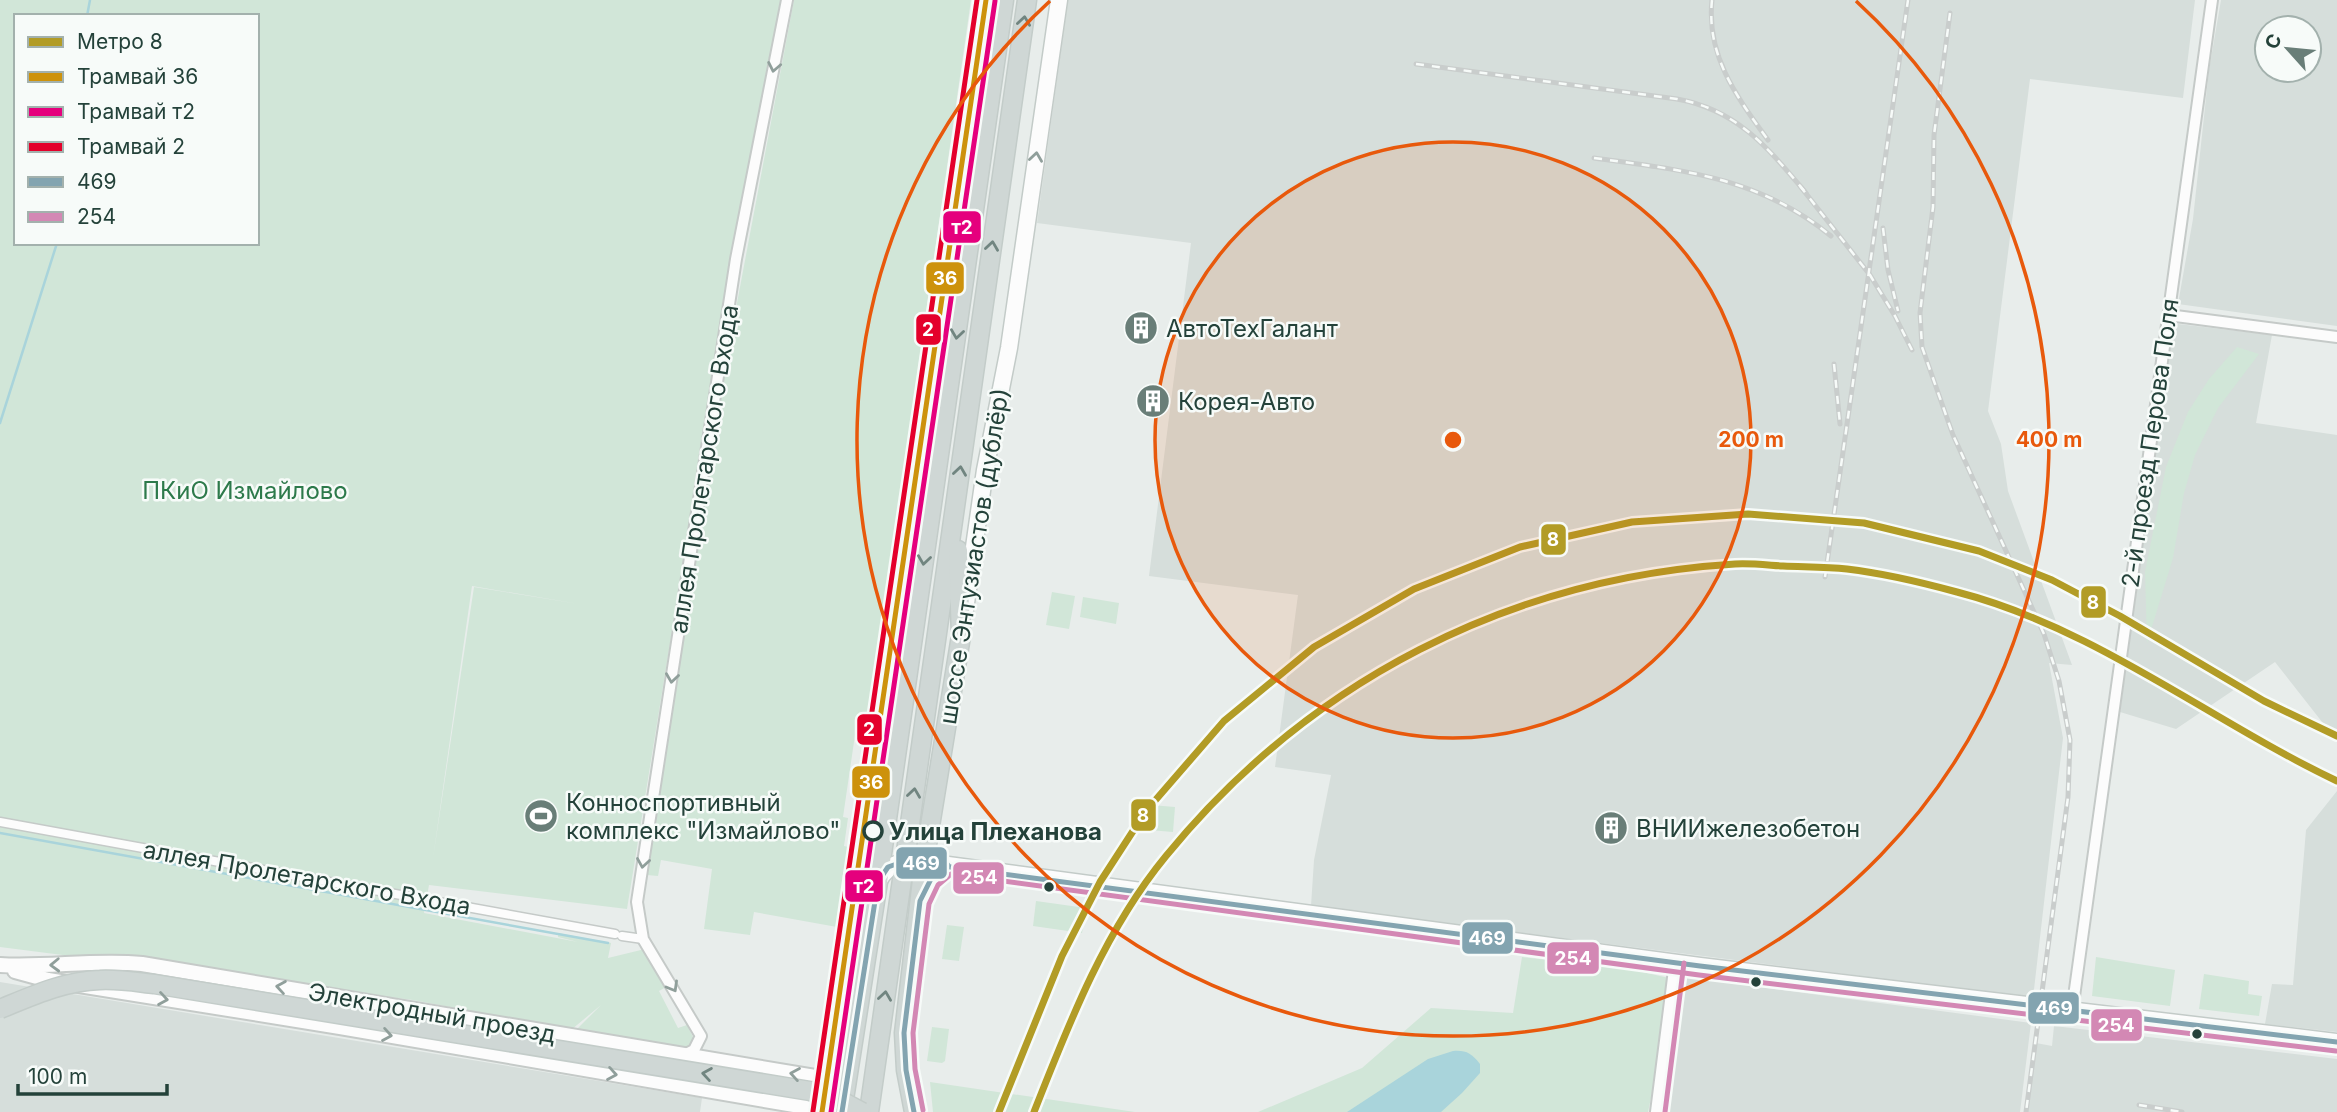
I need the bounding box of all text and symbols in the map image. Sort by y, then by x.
legend [14,14,259,245]
north arrow [2253,14,2323,84]
one-way arrow [1017,15,1032,27]
text: Метро 8 [77,29,163,54]
text: С [2260,30,2287,53]
one-way arrow [767,61,782,73]
text: Трамвай 36 [77,64,198,89]
text: Трамвай т2 [77,99,195,124]
text: Трамвай 2 [77,134,185,159]
one-way arrow [1029,152,1044,163]
text: 469 [77,169,117,194]
text: 254 [77,204,116,229]
line badge: т2 [942,210,982,244]
text: т2 [951,216,973,239]
one-way arrow [985,240,1000,252]
line badge: 36 [925,261,965,295]
text: 36 [933,267,957,290]
street label: 2-й проезд Перова Поля [2115,297,2185,589]
street label: аллея Пролетарского Входа [664,303,744,635]
building icon: АвтоТехГалант [1122,309,1160,347]
line badge: 2 [915,313,942,346]
place label: АвтоТехГалант [1166,314,1338,343]
text: 2 [922,318,934,341]
one-way arrow [949,328,964,340]
building icon: Корея-Авто [1134,382,1172,420]
street label: шоссе Энтузиастов (дублёр) [933,386,1015,726]
place label: Корея-Авто [1178,387,1315,416]
text: 200 m [1718,427,1784,452]
text: 400 m [2016,427,2082,452]
centre of rings [1441,428,1465,452]
one-way arrow [952,465,967,477]
park label: ПКиО Измайлово [142,476,348,505]
line badge: 8 [1540,523,1567,556]
text: 8 [1547,528,1559,551]
one-way arrow [917,554,932,565]
line badge: 8 [2080,585,2107,619]
text: 8 [2087,591,2099,614]
one-way arrow [665,672,680,684]
line badge: 2 [856,713,883,746]
text: 2 [863,718,875,741]
line badge: 36 [851,765,891,799]
text: 36 [859,771,883,794]
place label: Конноспортивный комплекс "Измайлово" [566,788,840,845]
one-way arrow [906,788,921,799]
sports icon: Конноспортивный комплекс "Измайлово" [522,797,560,835]
line badge: 8 [1130,798,1157,832]
text: 8 [1137,804,1149,827]
building icon: ВНИИжелезобетон [1592,809,1630,847]
place label: ВНИИжелезобетон [1636,814,1860,843]
place label: Улица Плеханова [889,817,1102,846]
marker: Улица Плеханова [863,821,883,841]
street label: аллея Пролетарского Входа [141,835,473,921]
line badge: 469 [895,846,948,880]
text: 469 [902,852,940,875]
one-way arrow [636,857,651,869]
line badge: 254 [952,861,1005,895]
text: 254 [961,866,997,889]
line badge: т2 [844,869,884,903]
text: т2 [853,875,875,898]
unlabelled marker [1042,880,1056,894]
line badge: 469 [1461,921,1514,955]
text: 469 [1468,927,1506,950]
line badge: 254 [1546,941,1600,975]
text: 254 [1555,947,1591,970]
one-way arrow [49,958,60,973]
unlabelled marker [1749,975,1763,989]
street label: Электродный проезд [306,977,558,1049]
one-way arrow [275,980,287,995]
one-way arrow [664,980,677,993]
one-way arrow [877,990,892,1002]
one-way arrow [157,991,169,1006]
line badge: 469 [2027,991,2080,1025]
text: 469 [2035,997,2073,1020]
line badge: 254 [2090,1008,2143,1042]
text: 254 [2098,1014,2134,1037]
one-way arrow [381,1027,393,1042]
unlabelled marker [2190,1027,2204,1041]
scale bar [18,1052,166,1096]
text: 100 m [28,1064,87,1089]
one-way arrow [606,1066,618,1081]
one-way arrow [701,1067,713,1082]
one-way arrow [789,1067,801,1082]

